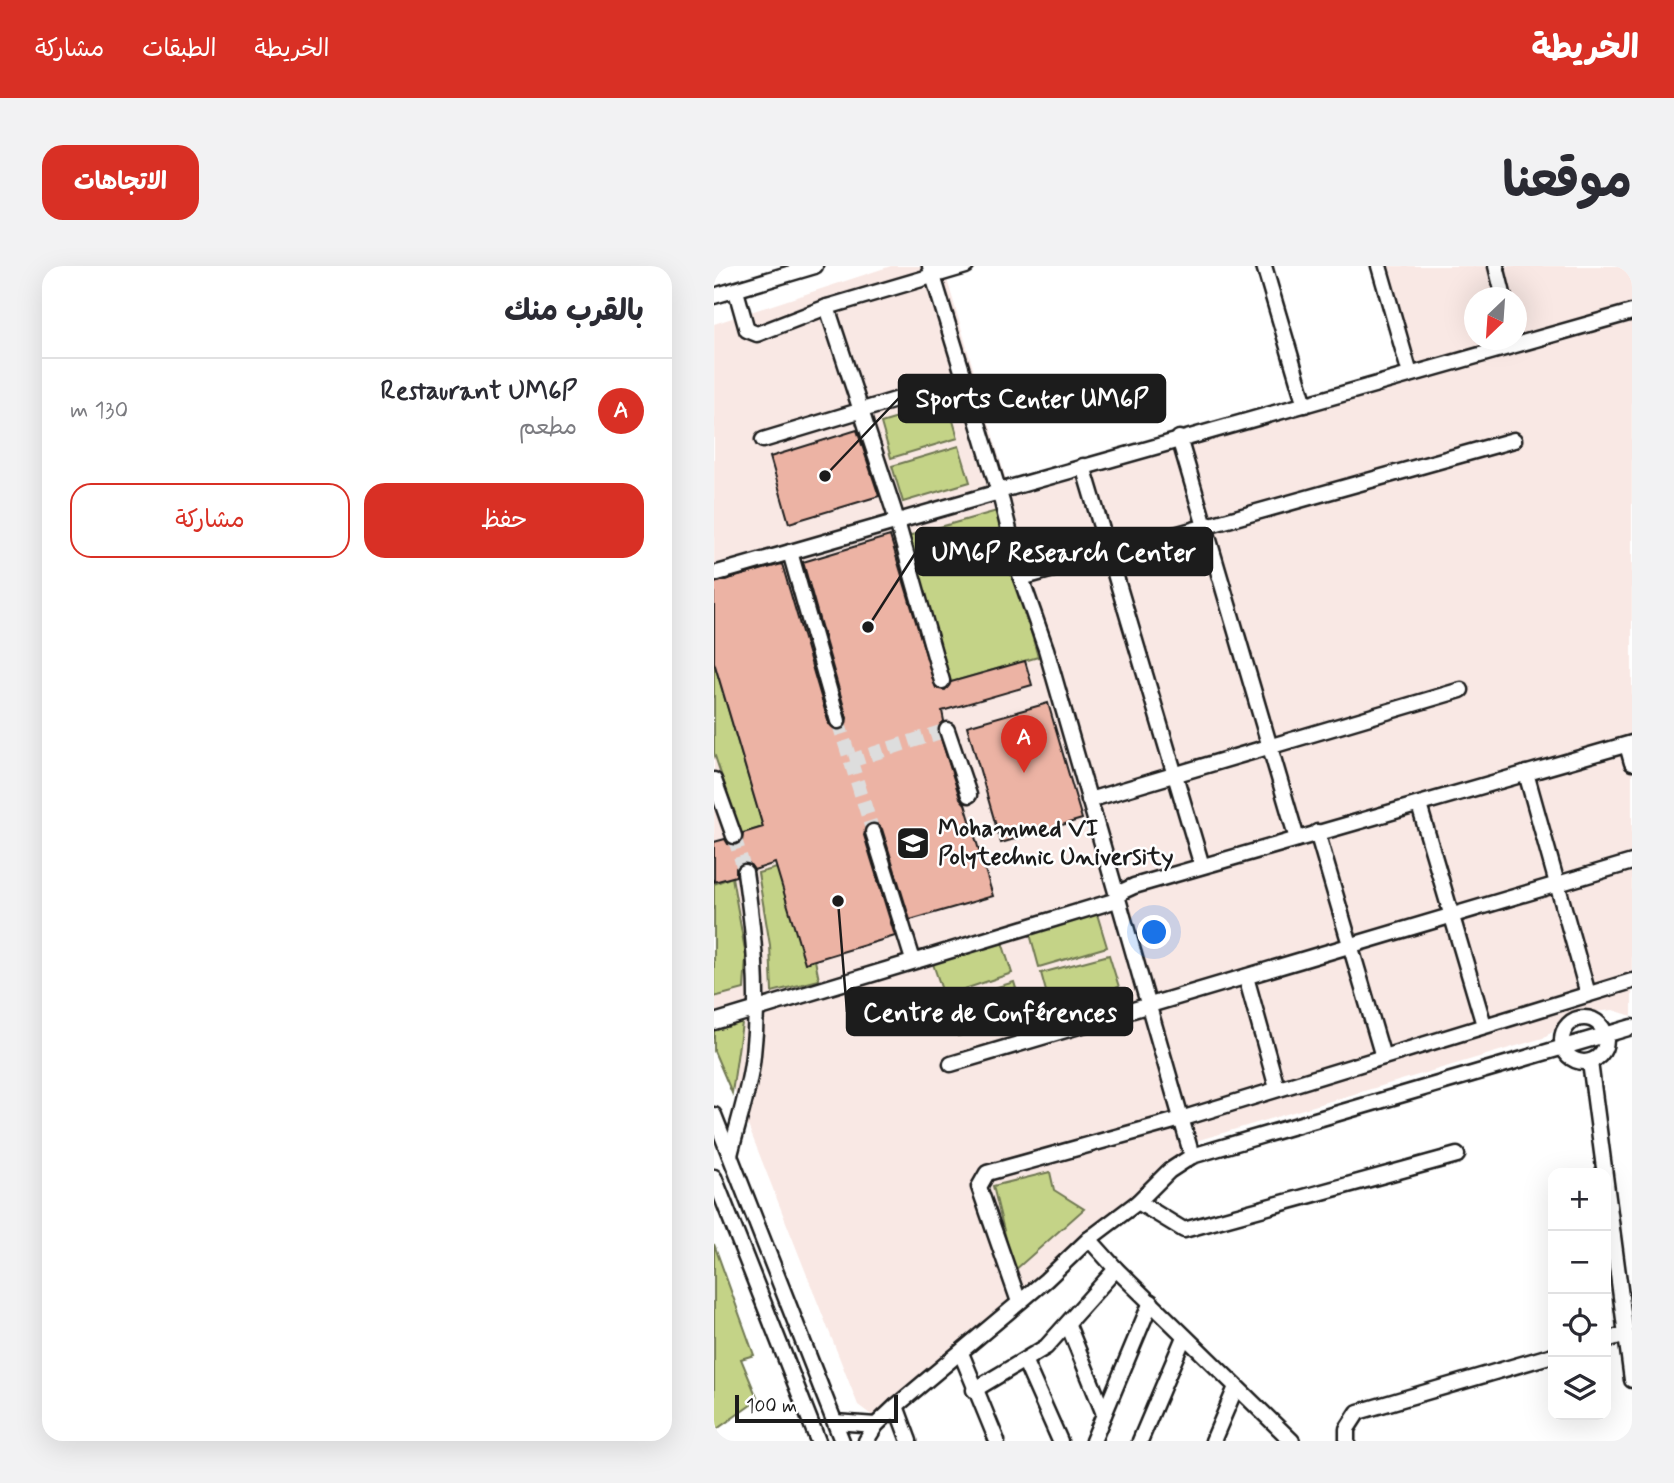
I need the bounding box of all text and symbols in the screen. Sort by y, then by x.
text: الخريطة [1532,27,1639,71]
text: مشاركة [35,34,104,65]
text: الطبقات [142,34,217,65]
text: الخريطة [255,34,329,65]
button: الاتجاهات [42,145,199,220]
text: موقعنا [1502,150,1632,215]
north arrow [1464,287,1527,350]
text: بالقرب منك [504,292,644,331]
text: Restaurant UM6P [381,375,577,409]
callout: Sports Center UM6P [899,375,1165,422]
text: Sports Center UM6P [915,383,1149,417]
text: 130 m [70,396,128,426]
text: A [613,396,629,426]
text: مطعم [519,413,577,443]
button: مشاركة [70,483,350,558]
button: حفظ [364,483,644,558]
callout: UM6P Research Center [916,528,1212,575]
text: UM6P Research Center [932,537,1196,571]
pin: A [1001,715,1047,773]
place label: Mohammed VI Polytechnic University [938,814,1174,873]
school or university icon: Mohammed VI Polytechnic University [894,824,932,862]
your location [1137,915,1171,949]
callout: Centre de Conférences [847,988,1132,1035]
text: Centre de Conférences [863,997,1118,1031]
map controls [1548,1168,1611,1420]
button: + [1548,1168,1611,1231]
button: − [1548,1231,1611,1294]
button: locate [1548,1294,1611,1357]
button: layers [1548,1357,1611,1420]
scale bar [735,1392,898,1424]
text: 100 m [746,1394,797,1419]

